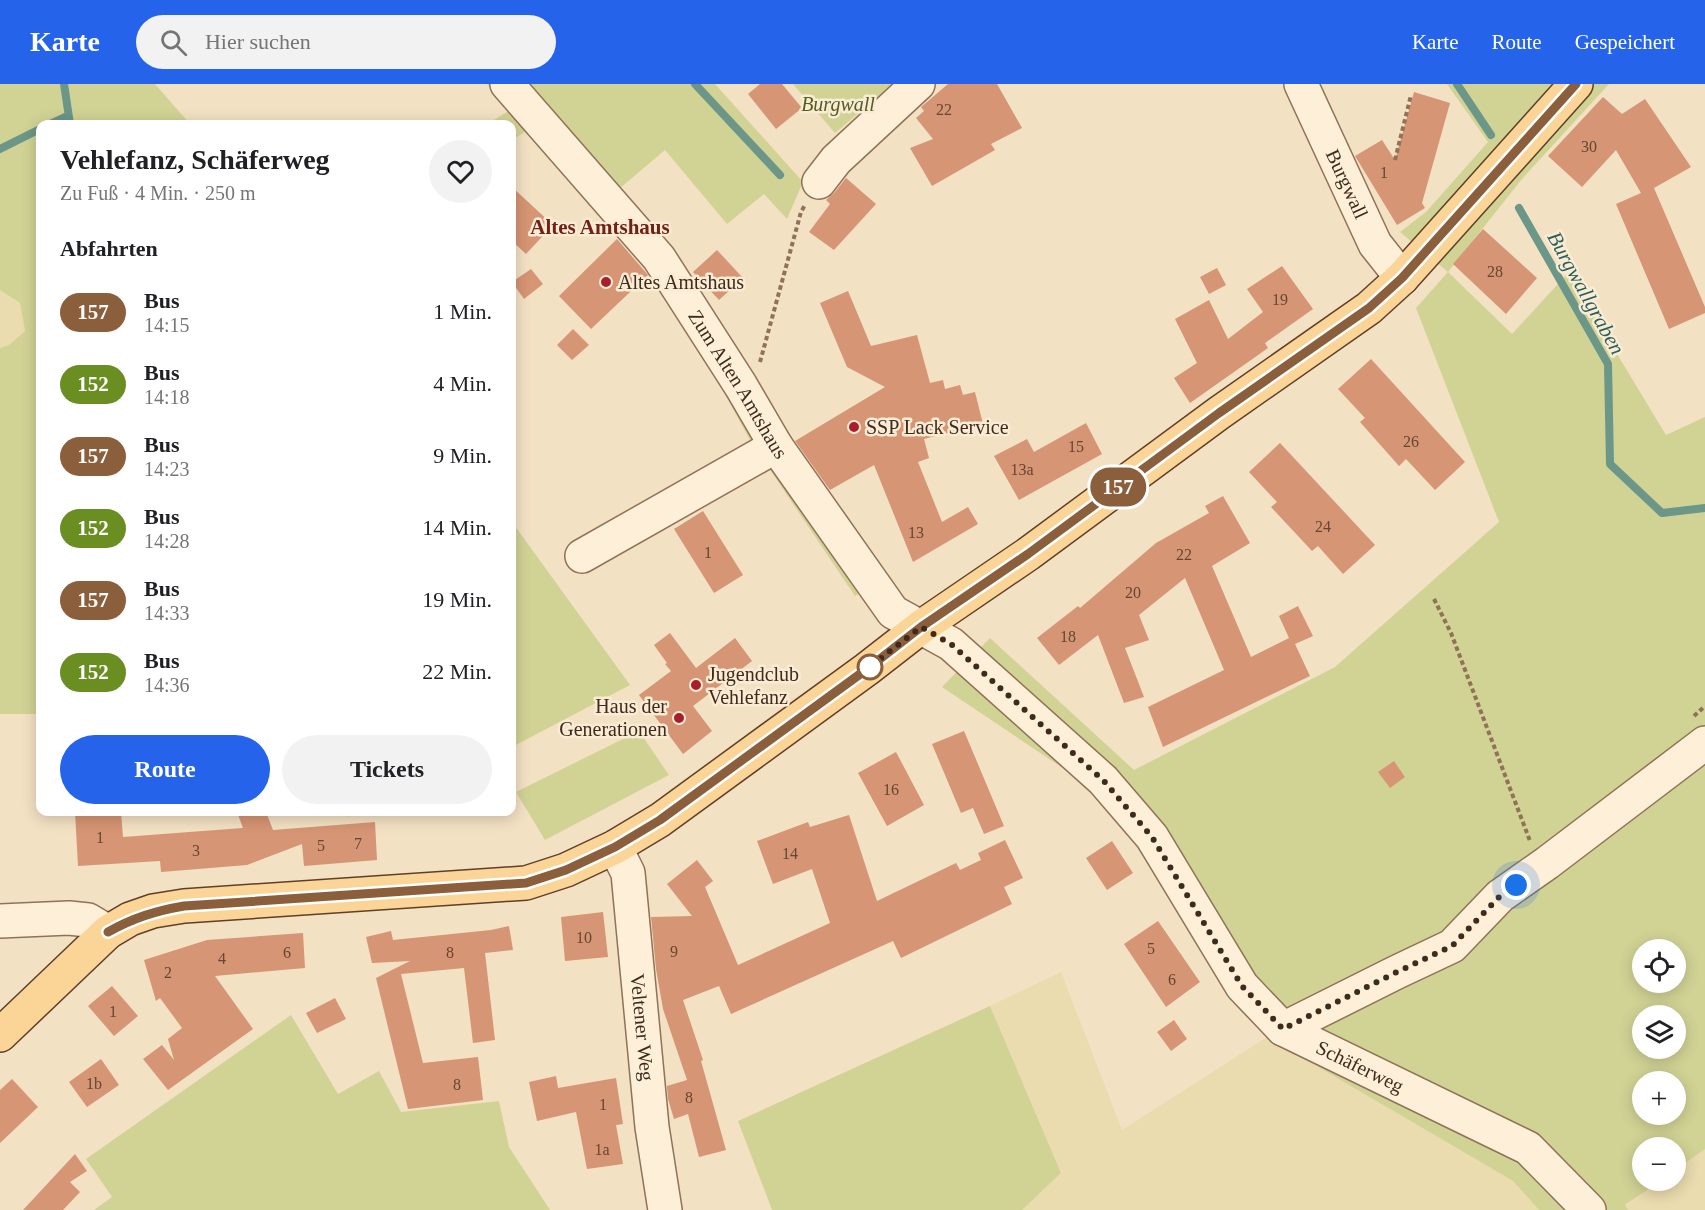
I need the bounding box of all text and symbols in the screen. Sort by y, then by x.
search box [136,15,556,69]
text: Karte [30,26,100,57]
icon: search [157,26,190,59]
text: Hier suchen [205,29,311,54]
text: Karte [1412,30,1459,54]
text: Route [1492,30,1542,54]
text: Gespeichert [1575,30,1675,54]
park label: Burgwall [801,93,875,116]
house number: 22 [936,101,952,118]
house number: 30 [1581,138,1597,155]
button: heart [429,140,492,203]
text: Vehlefanz, Schäferweg [60,144,330,175]
street label: Burgwall [1322,146,1373,222]
house number: 1 [1380,164,1388,181]
text: Zu Fuß · 4 Min. · 250 m [60,182,256,204]
district label: Altes Amtshaus [530,215,670,239]
water label: Burgwallgraben [1542,227,1630,359]
text: Abfahrten [60,236,158,261]
house number: 28 [1487,263,1503,280]
place label: Altes Amtshaus [618,271,744,293]
marker: Altes Amtshaus [599,275,613,289]
text: Bus [144,288,179,313]
house number: 19 [1272,291,1288,308]
text: 1 Min. [433,299,492,324]
text: 157 [77,300,109,324]
street label: Zum Alten Amtshaus [684,306,792,463]
text: 14:15 [144,314,190,336]
text: Bus [144,360,179,385]
text: 4 Min. [433,371,492,396]
text: 152 [77,372,109,396]
text: 14:18 [144,386,190,408]
place label: SSP Lack Service [866,416,1009,438]
marker: SSP Lack Service [847,420,861,434]
text: Bus [144,432,179,457]
house number: 26 [1403,433,1419,450]
house number: 15 [1068,438,1084,455]
text: 9 Min. [433,443,492,468]
text: 157 [77,444,109,468]
text: 14:23 [144,458,190,480]
house number: 13a [1010,461,1034,478]
line badge: 157 [1084,468,1152,506]
text: 157 [1102,475,1134,499]
text: Bus [144,504,179,529]
text: 14 Min. [422,515,492,540]
text: 152 [77,516,109,540]
house number: 24 [1315,518,1331,535]
house number: 13 [908,524,924,541]
text: 14:28 [144,530,190,552]
house number: 1 [704,544,712,561]
house number: 22 [1176,546,1192,563]
text: Bus [144,576,179,601]
house number: 20 [1125,584,1141,601]
text: 19 Min. [422,587,492,612]
text: 157 [77,588,109,612]
text: 14:33 [144,602,190,624]
house number: 18 [1060,628,1076,645]
text: Bus [144,648,179,673]
unlabelled marker [857,654,883,680]
text: 22 Min. [422,659,492,684]
text: 152 [77,660,109,684]
place label: Jugendclub Vehlefanz [708,663,799,708]
text: 14:36 [144,674,190,696]
marker: Jugendclub Vehlefanz [689,678,703,692]
place label: Haus der Generationen [559,695,667,740]
marker: Haus der Generationen [672,711,686,725]
button: Route [60,735,270,804]
button: Tickets [282,735,492,804]
house number: 16 [883,781,899,798]
house number: 1 [96,829,104,846]
house number: 7 [354,835,362,852]
house number: 5 [317,837,325,854]
house number: 3 [192,842,200,859]
house number: 14 [782,845,798,862]
your location [1501,870,1531,900]
house number: 10 [576,929,592,946]
map controls [1632,939,1686,1191]
button: locate [1632,939,1686,993]
house number: 5 [1147,940,1155,957]
house number: 9 [670,943,678,960]
house number: 6 [283,944,291,961]
house number: 8 [446,944,454,961]
house number: 4 [218,950,226,967]
house number: 2 [164,964,172,981]
house number: 6 [1168,971,1176,988]
street label: Veltener Weg [627,973,659,1082]
house number: 1 [109,1003,117,1020]
button: layers [1632,1005,1686,1059]
street label: Schäferweg [1313,1036,1407,1098]
button: + [1632,1071,1686,1125]
house number: 1b [86,1075,102,1092]
house number: 8 [453,1076,461,1093]
house number: 8 [685,1089,693,1106]
house number: 1 [599,1096,607,1113]
button: − [1632,1137,1686,1191]
house number: 1a [594,1141,610,1158]

